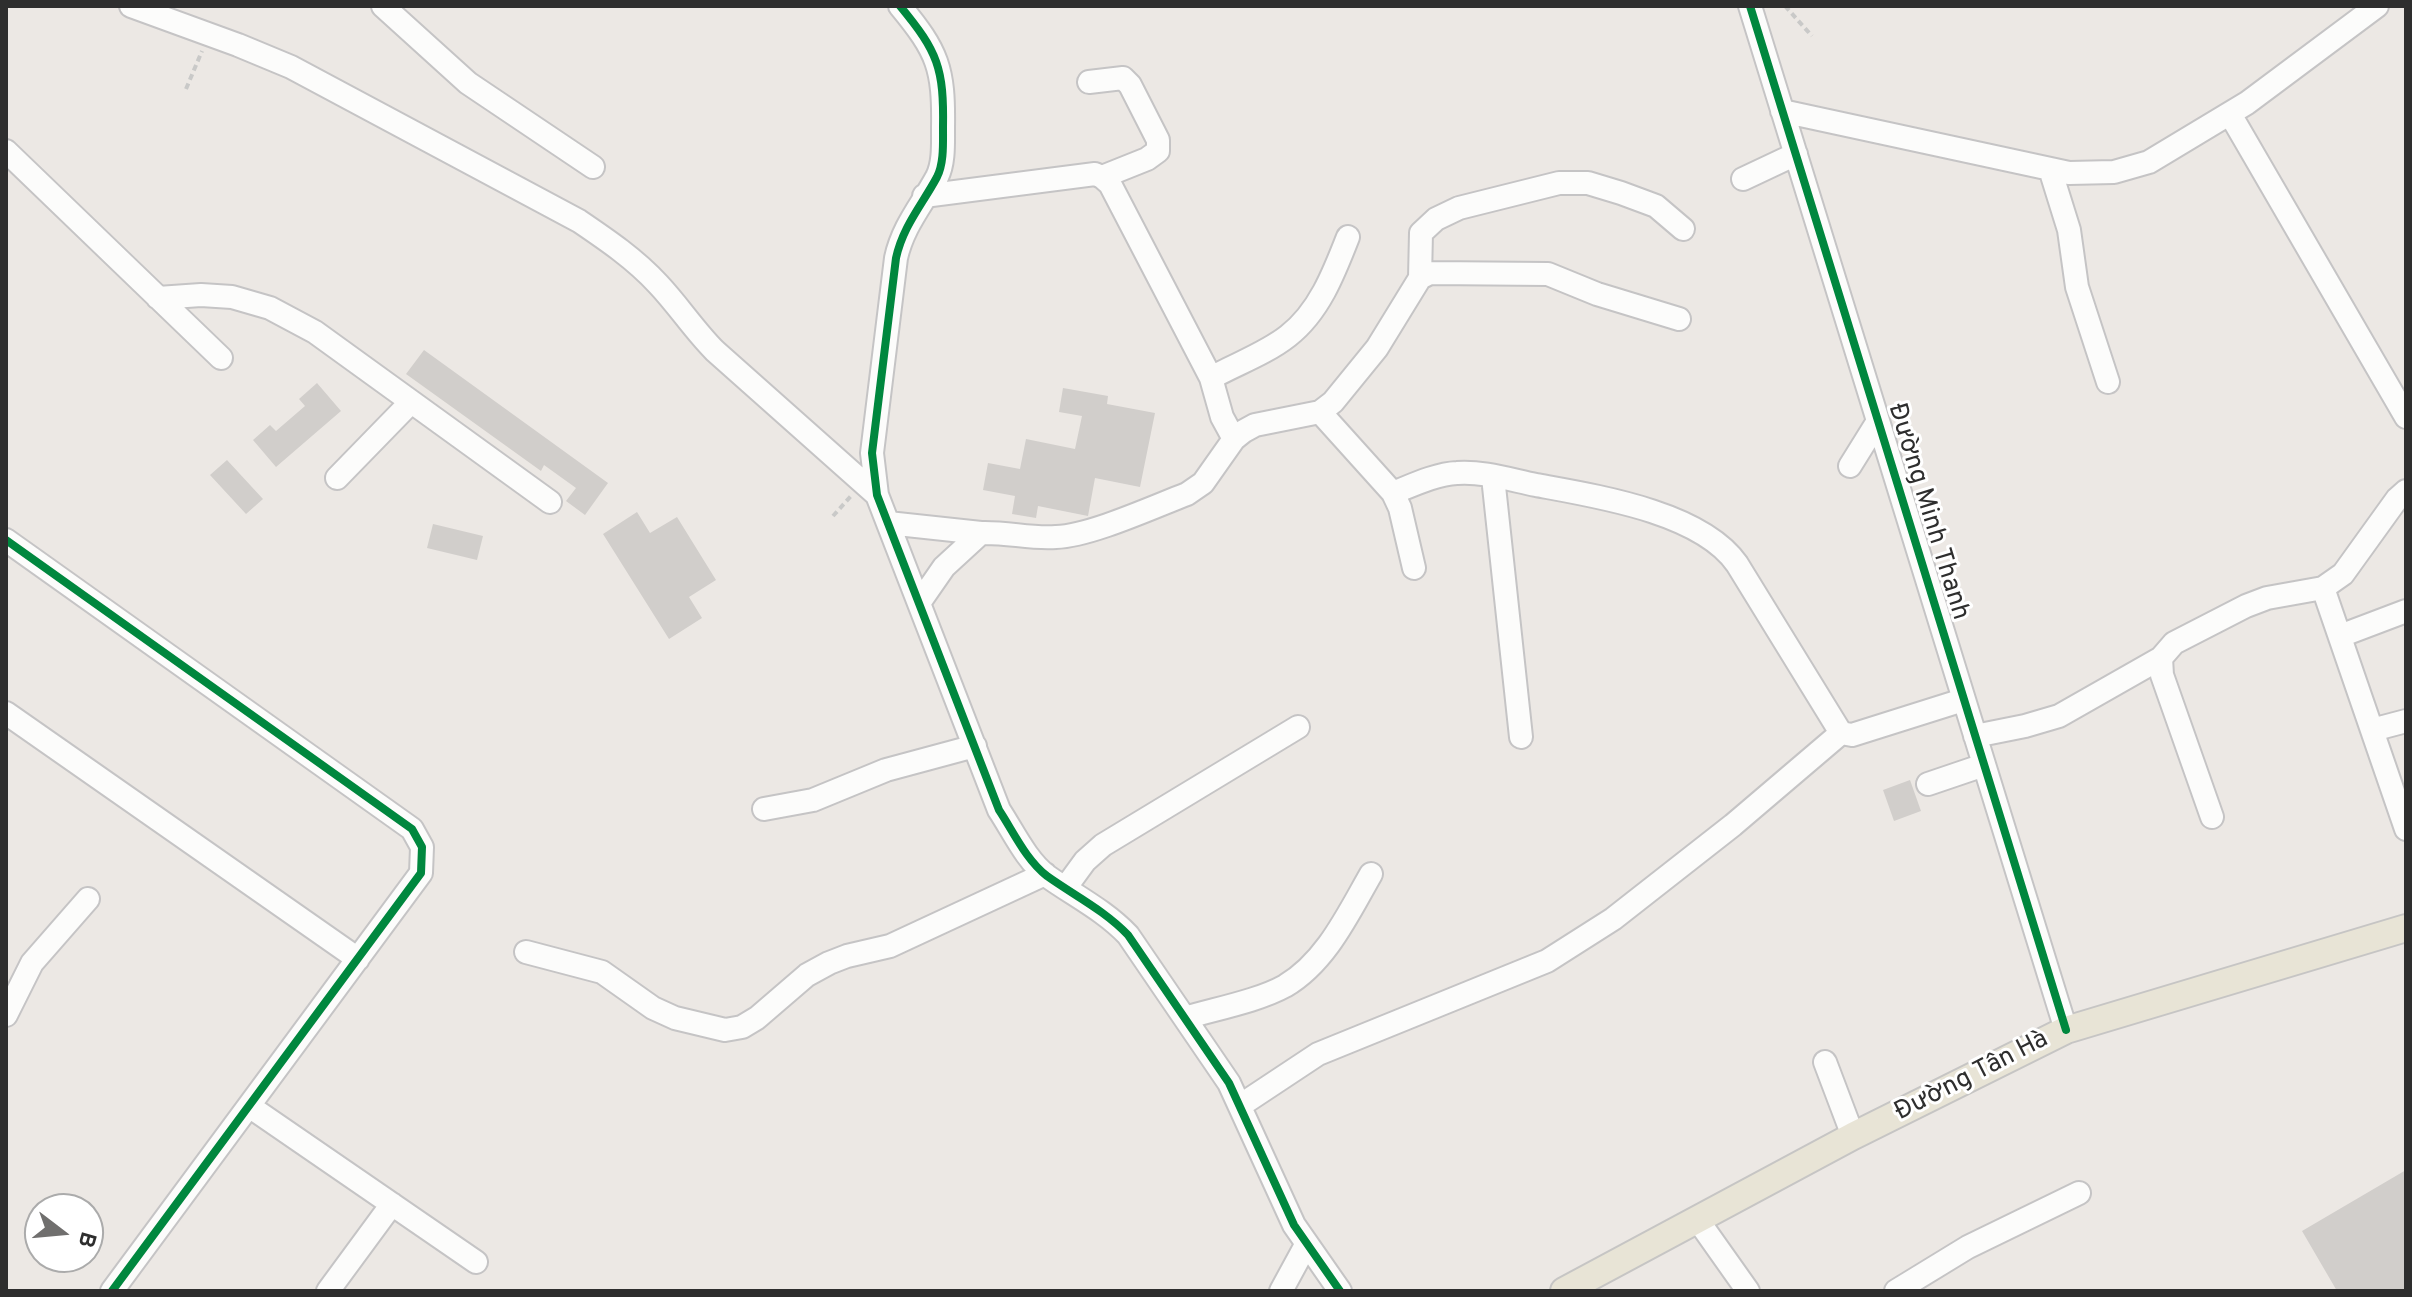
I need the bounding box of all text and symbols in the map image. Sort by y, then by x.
street label: Đường Minh Thanh [1879,400,1975,624]
street label: Đường Tân Hà [1890,1025,2054,1129]
north arrow [24,1193,104,1273]
text: B [71,1228,101,1250]

